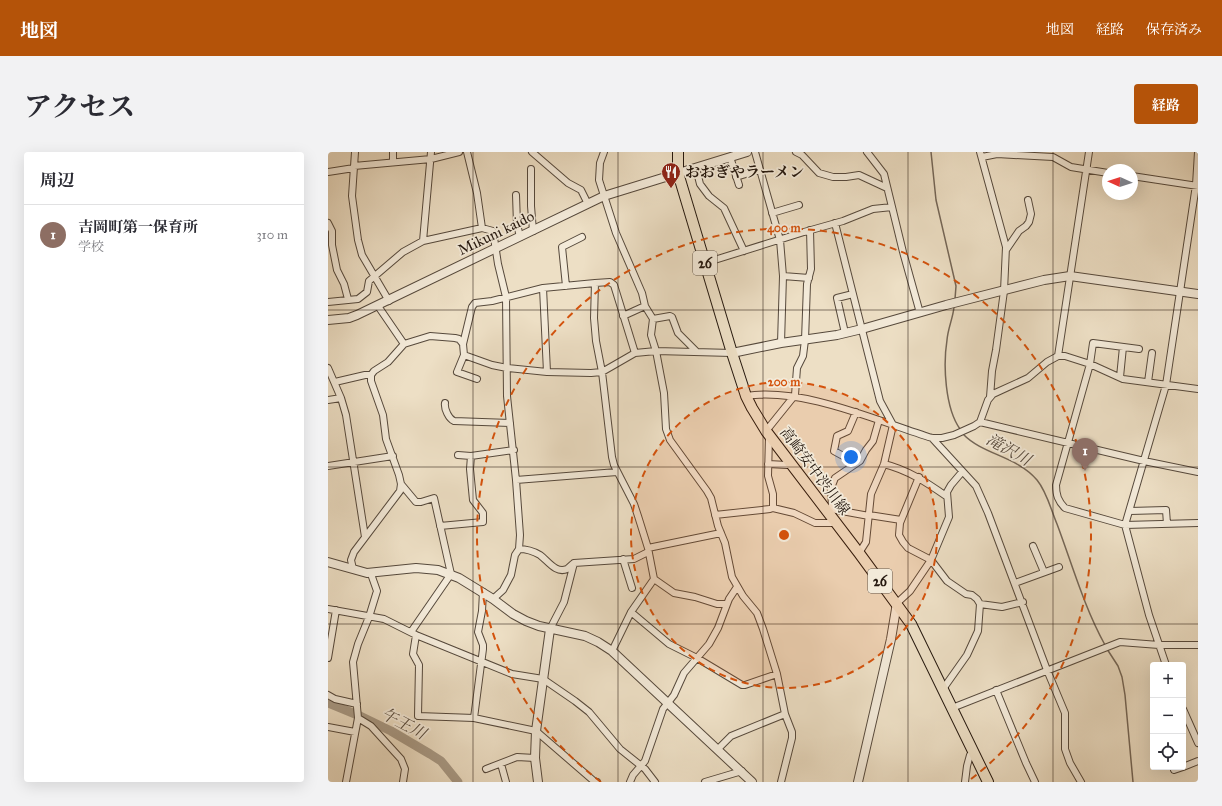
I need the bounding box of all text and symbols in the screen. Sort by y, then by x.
text: 地図 [20,19,58,42]
text: 地図 [1046,21,1074,38]
text: 経路 [1096,21,1124,38]
text: 保存済み [1146,21,1202,38]
button: 経路 [1134,84,1198,124]
text: アクセス [24,89,135,124]
restaurant icon: おおぎやラーメン [660,161,682,189]
place label: おおぎやラーメン [685,163,804,181]
north arrow [1102,164,1138,200]
text: 周辺 [40,170,74,191]
street label: Mikuni kaido [455,207,537,259]
text: 吉岡町第一保育所 [78,218,198,236]
text: 400 m [767,221,802,236]
text: 1 [50,227,56,243]
text: 310 m [256,227,288,243]
text: 学校 [78,239,104,255]
road number: 26 [693,251,717,275]
text: 200 m [768,375,801,389]
street label: 高崎安中渋川線 [776,424,854,518]
water label: 滝沢川 [983,429,1036,470]
pin: 1 [1072,438,1098,471]
your location [841,447,861,467]
centre of rings [777,528,791,542]
road number: 26 [868,569,892,593]
map controls [1150,662,1186,770]
button: + [1150,662,1186,698]
button: − [1150,698,1186,734]
water label: 午王川 [378,704,431,744]
button: locate [1150,734,1186,770]

